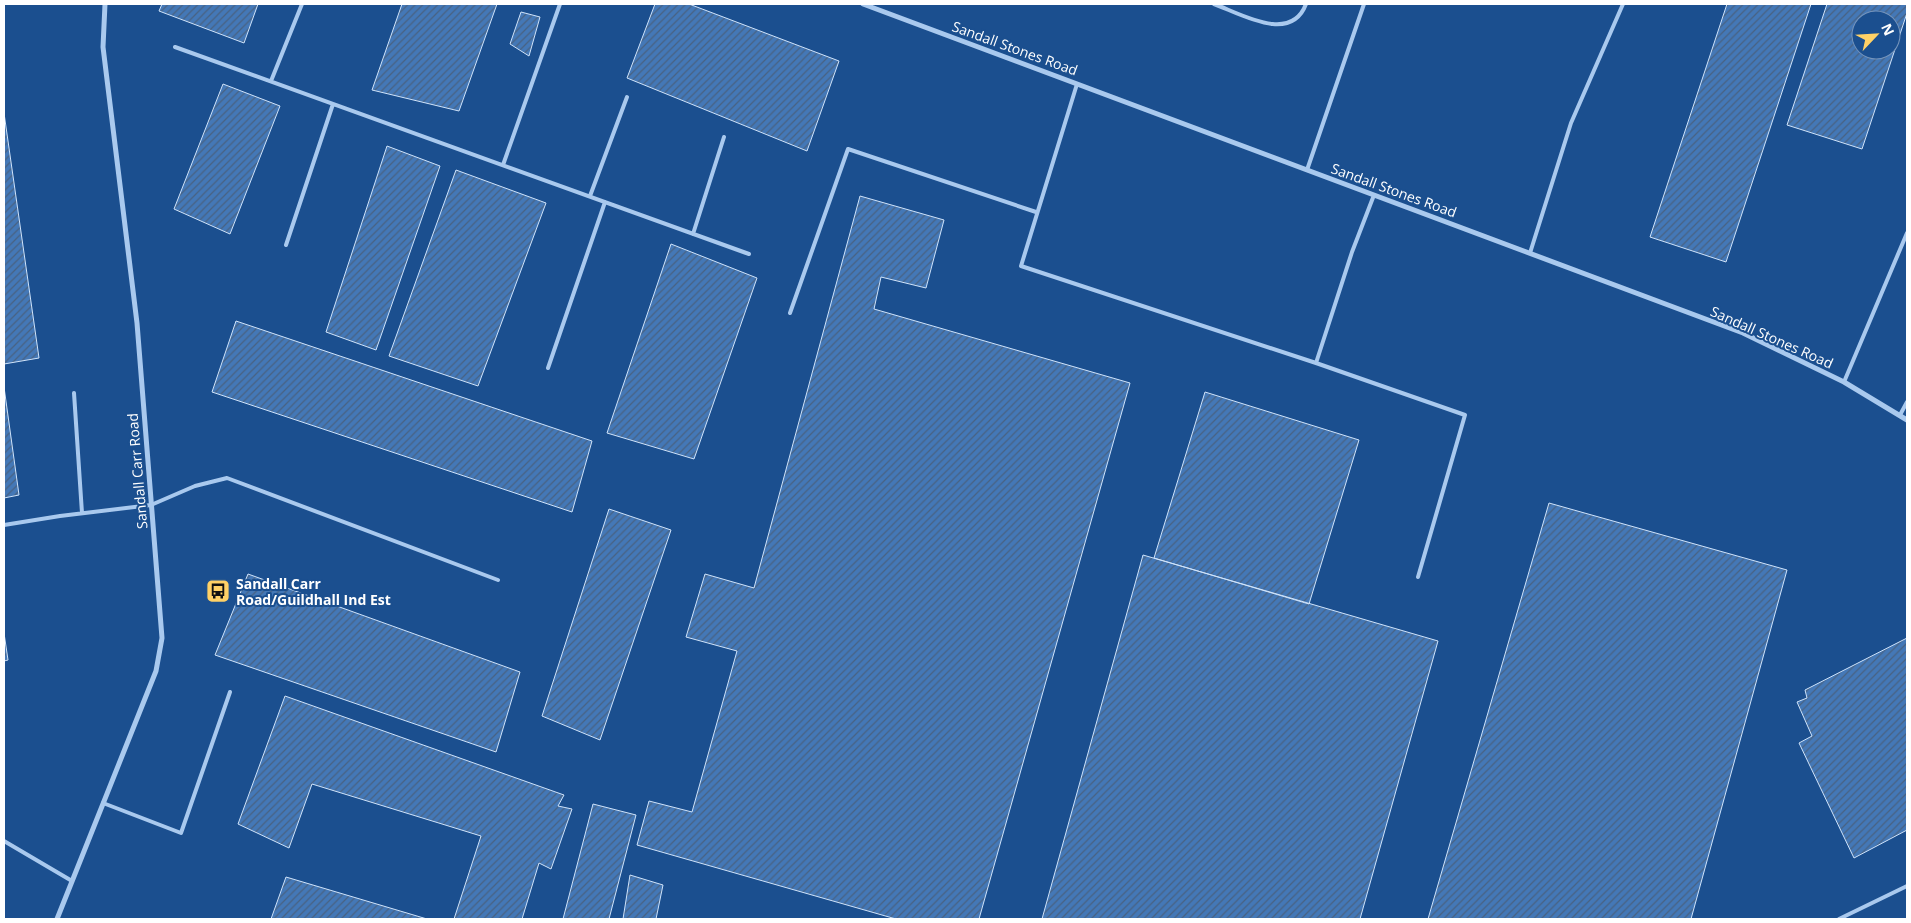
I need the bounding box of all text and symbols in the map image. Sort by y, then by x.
north arrow [1851,10,1901,60]
street label: Sandall Stones Road [950,16,1080,80]
text: N [1877,20,1899,38]
street label: Sandall Stones Road [1329,158,1459,222]
street label: Sandall Stones Road [1708,301,1836,373]
street label: Sandall Carr Road [122,412,152,530]
place label: Sandall Carr Road/Guildhall Ind Est [236,574,391,609]
bus stop icon: Sandall Carr Road/Guildhall Ind Est [205,578,231,604]

